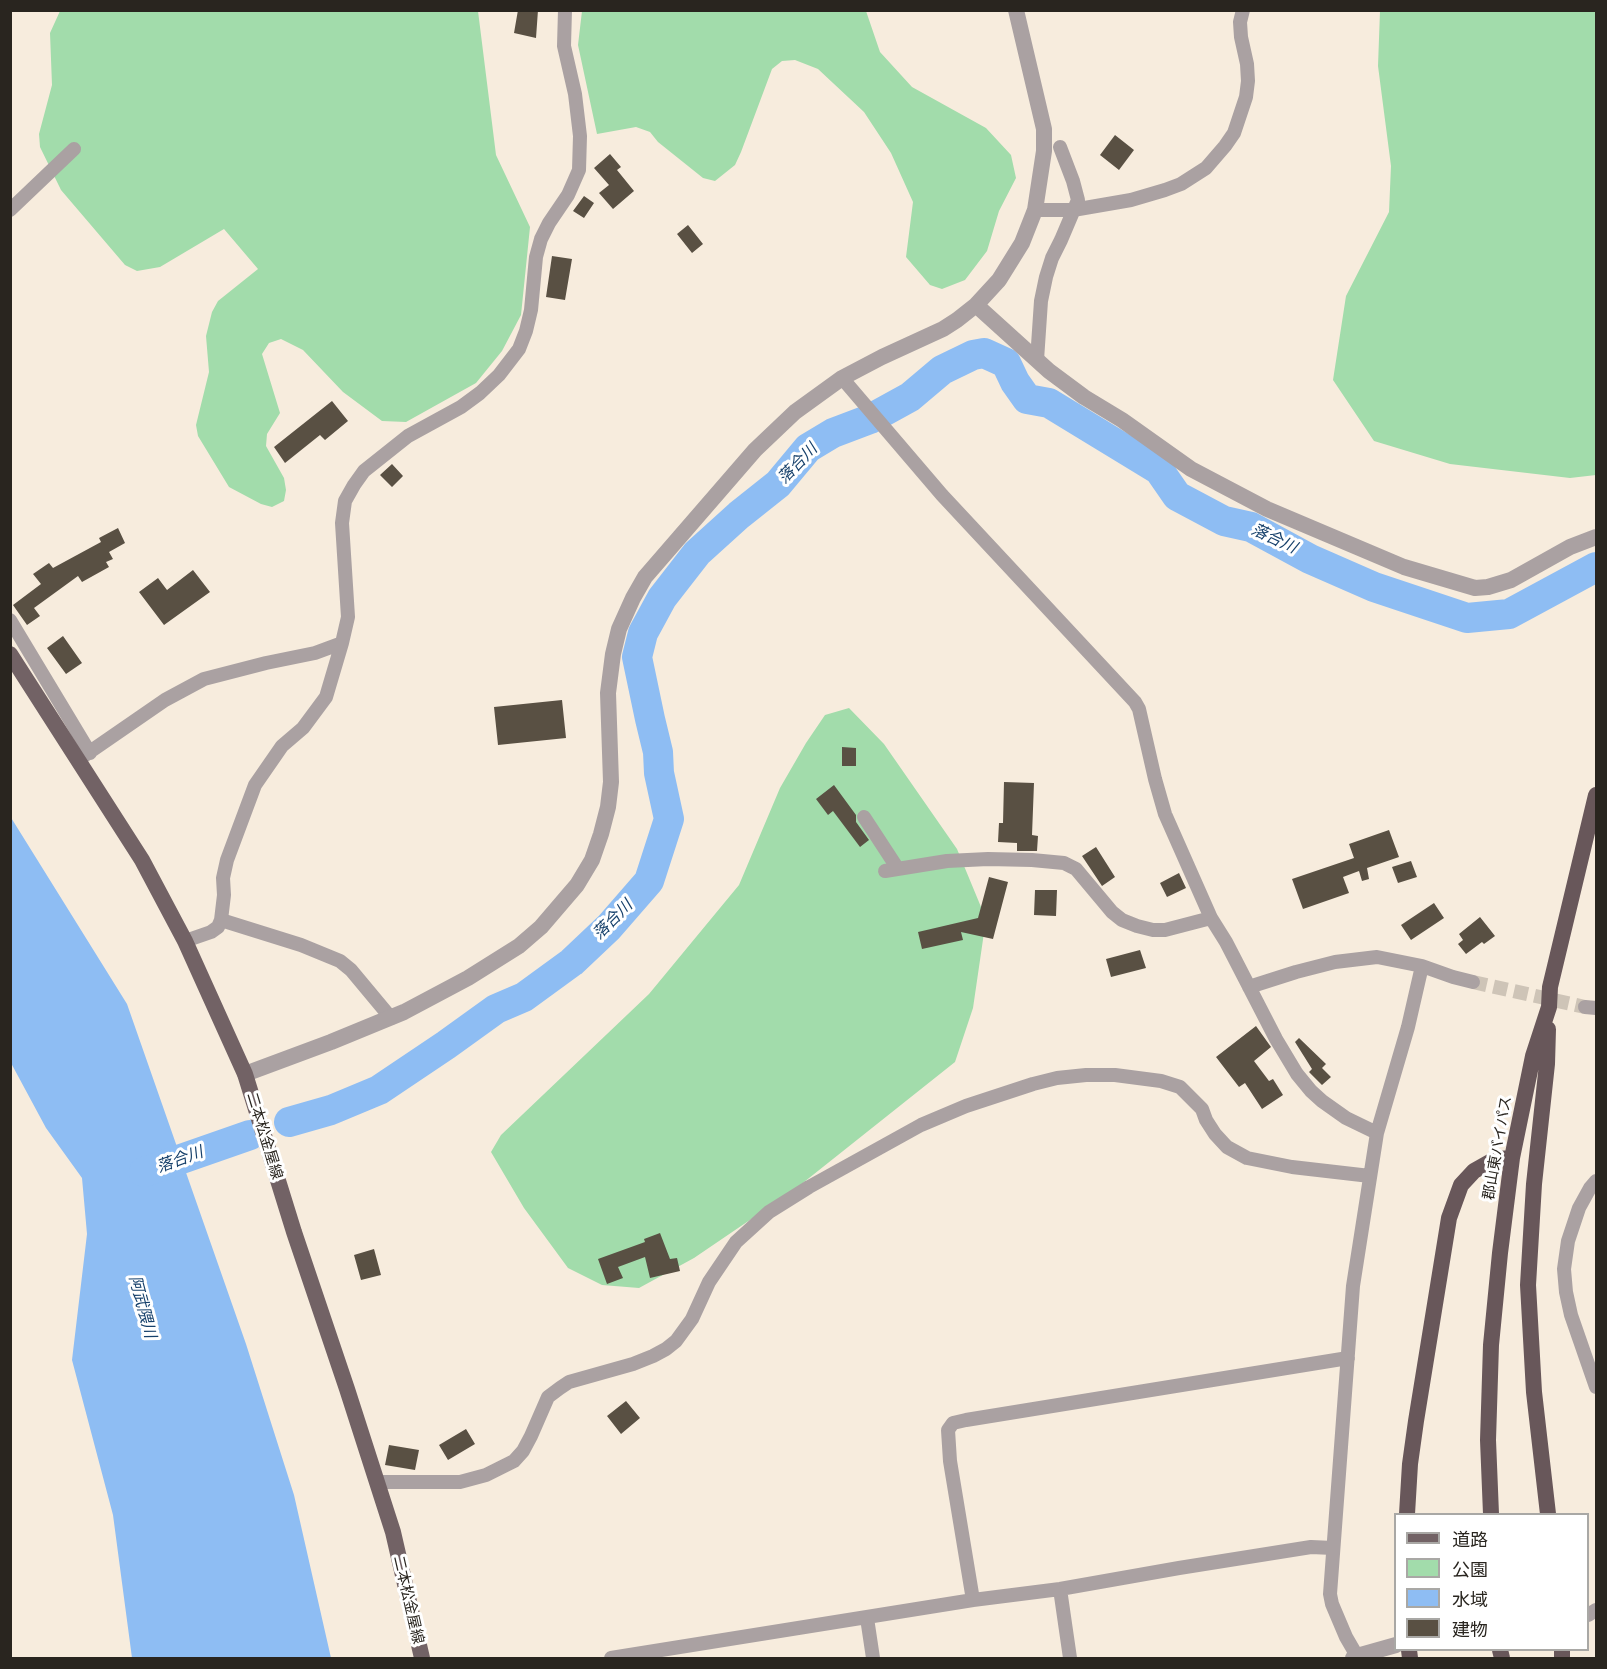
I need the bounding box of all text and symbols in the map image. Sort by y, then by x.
water label: 落合川 [774,440,822,488]
water label: 落合川 [1248,520,1300,558]
water label: 落合川 [589,896,637,944]
street label: 二本松金屋線 [242,1090,286,1182]
street label: 郡山東バイパス [1480,1095,1516,1201]
water label: 落合川 [154,1143,206,1177]
water label: 阿武隈川 [124,1274,160,1340]
legend [1394,1513,1589,1651]
text: 道路 [1452,1530,1488,1550]
street label: 二本松金屋線 [389,1554,427,1646]
text: 公園 [1452,1560,1488,1580]
text: 水域 [1452,1590,1488,1610]
text: 建物 [1452,1620,1488,1640]

